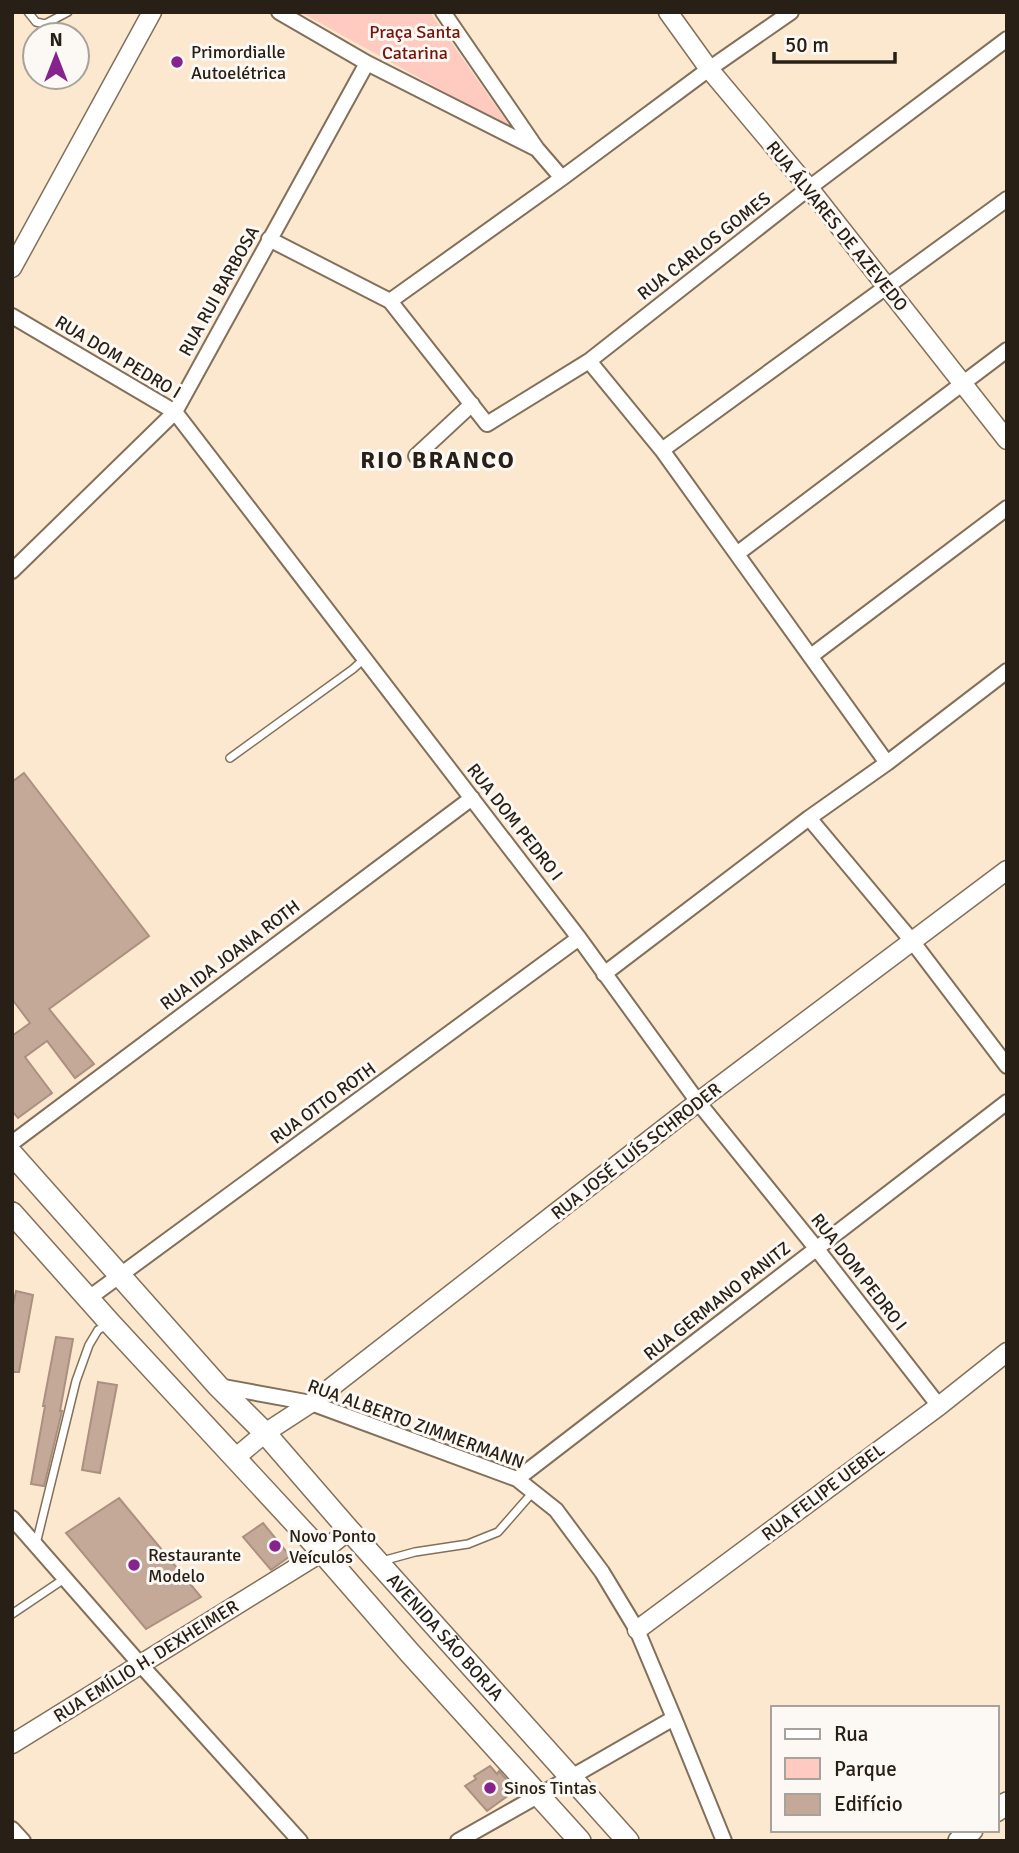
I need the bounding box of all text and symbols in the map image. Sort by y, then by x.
north arrow [21,21,91,91]
park label: Praça Santa Catarina [369,21,461,64]
scale bar [774,21,895,65]
text: N [49,28,63,52]
text: 50 m [785,32,829,58]
place label: Primordialle Autoelétrica [191,41,286,84]
marker: Primordialle Autoelétrica [169,54,185,70]
street label: RUA ÁLVARES DE AZEVEDO [762,136,912,316]
street label: RUA CARLOS GOMES [633,187,775,305]
street label: RUA RUI BARBOSA [174,222,264,360]
street label: RUA DOM PEDRO I [51,311,185,403]
district label: RIO BRANCO [360,445,516,475]
street label: RUA DOM PEDRO I [462,759,568,885]
street label: RUA IDA JOANA ROTH [156,895,304,1015]
street label: RUA OTTO ROTH [266,1057,380,1149]
street label: RUA JOSÉ LUÍS SCHRODER [547,1078,725,1224]
street label: RUA DOM PEDRO I [806,1209,912,1335]
street label: RUA GERMANO PANITZ [639,1237,795,1365]
street label: RUA ALBERTO ZIMMERMANN [305,1375,527,1473]
street label: RUA FELIPE UEBEL [757,1439,889,1545]
place label: Novo Ponto Veículos [289,1525,376,1568]
marker: Novo Ponto Veículos [267,1538,283,1554]
place label: Restaurante Modelo [148,1544,241,1587]
marker: Restaurante Modelo [126,1557,142,1573]
street label: AVENIDA SÃO BORJA [382,1569,508,1705]
street label: RUA EMÍLIO H. DEXHEIMER [49,1595,243,1727]
legend [771,1706,998,1832]
text: Rua [834,1721,868,1747]
text: Parque [834,1756,897,1782]
place label: Sinos Tintas [504,1777,597,1799]
marker: Sinos Tintas [482,1780,498,1796]
text: Edifício [834,1791,903,1817]

